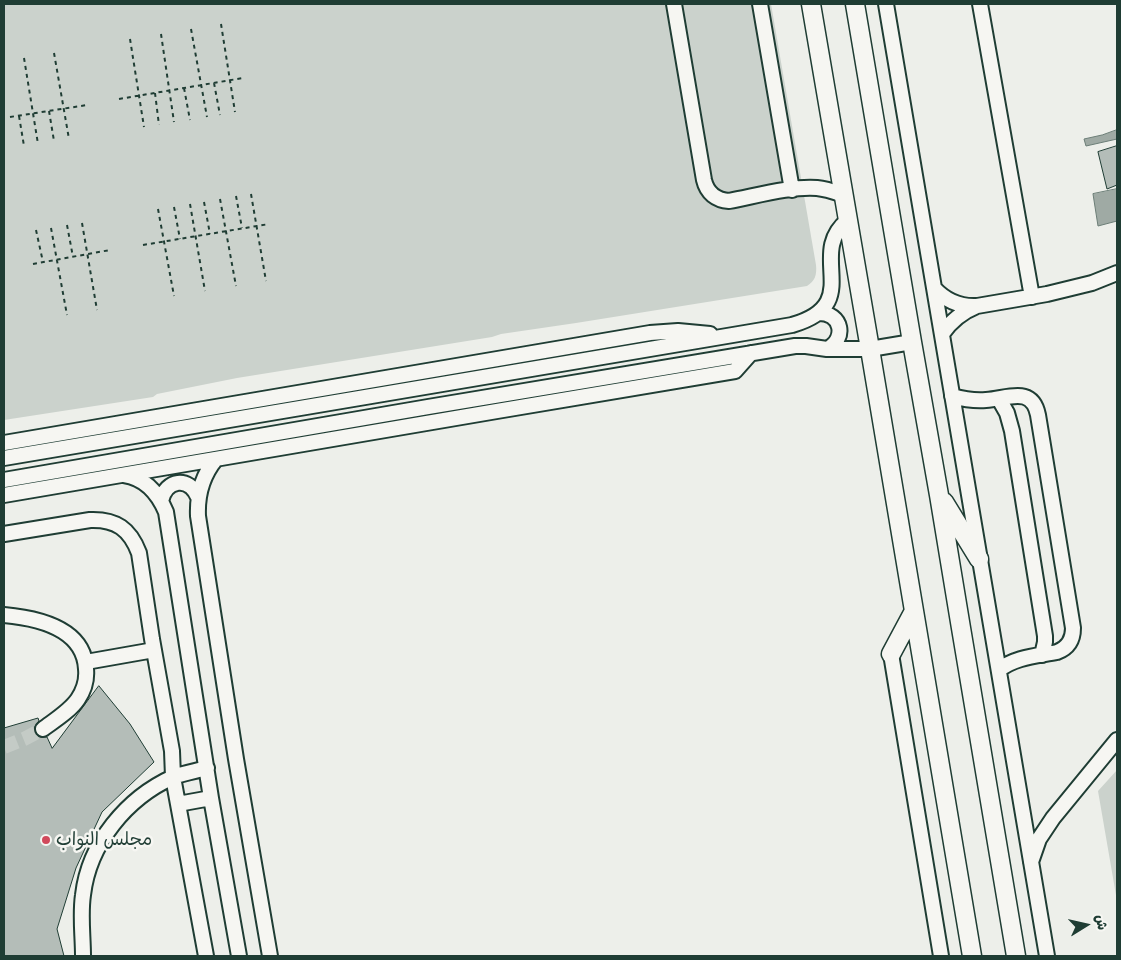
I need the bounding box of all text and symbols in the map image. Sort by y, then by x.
place label: مجلس النواب [56,829,152,851]
marker: مجلس النواب [40,834,52,846]
north arrow [1061,900,1111,950]
text: ش [1092,913,1111,931]

